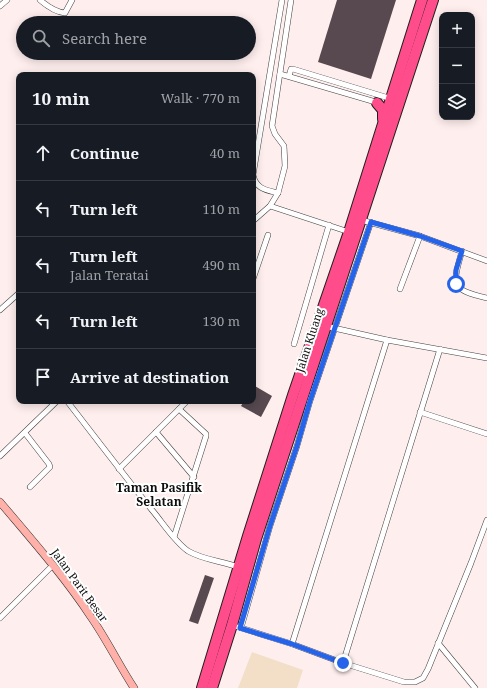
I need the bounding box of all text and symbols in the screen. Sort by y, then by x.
map controls [439,12,475,120]
button: + [439,12,475,48]
search box [16,16,256,60]
icon: search [30,27,52,49]
text: Search here [62,28,147,48]
button: − [439,48,475,84]
button: layers [439,84,475,120]
text: 10 min [32,87,90,110]
text: Walk · 770 m [161,89,240,107]
icon: ahead [32,142,54,164]
text: Continue [70,143,139,163]
text: 40 m [210,144,240,162]
icon: left [32,198,54,220]
text: Turn left [70,199,138,219]
text: 110 m [203,200,240,218]
text: Turn left [70,246,138,266]
icon: left [32,254,54,276]
text: 490 m [203,256,240,274]
text: Jalan Teratai [70,266,149,284]
route start [447,275,465,293]
street label: Jalan Kluang [291,306,327,375]
icon: left [32,310,54,332]
text: Turn left [70,311,138,331]
text: 130 m [203,312,240,330]
icon: arrive [32,366,54,388]
text: Arrive at destination [70,367,229,387]
district label: Taman Pasifik Selatan [116,479,202,510]
street label: Jalan Parit Besar [48,544,112,625]
route end [334,654,352,672]

